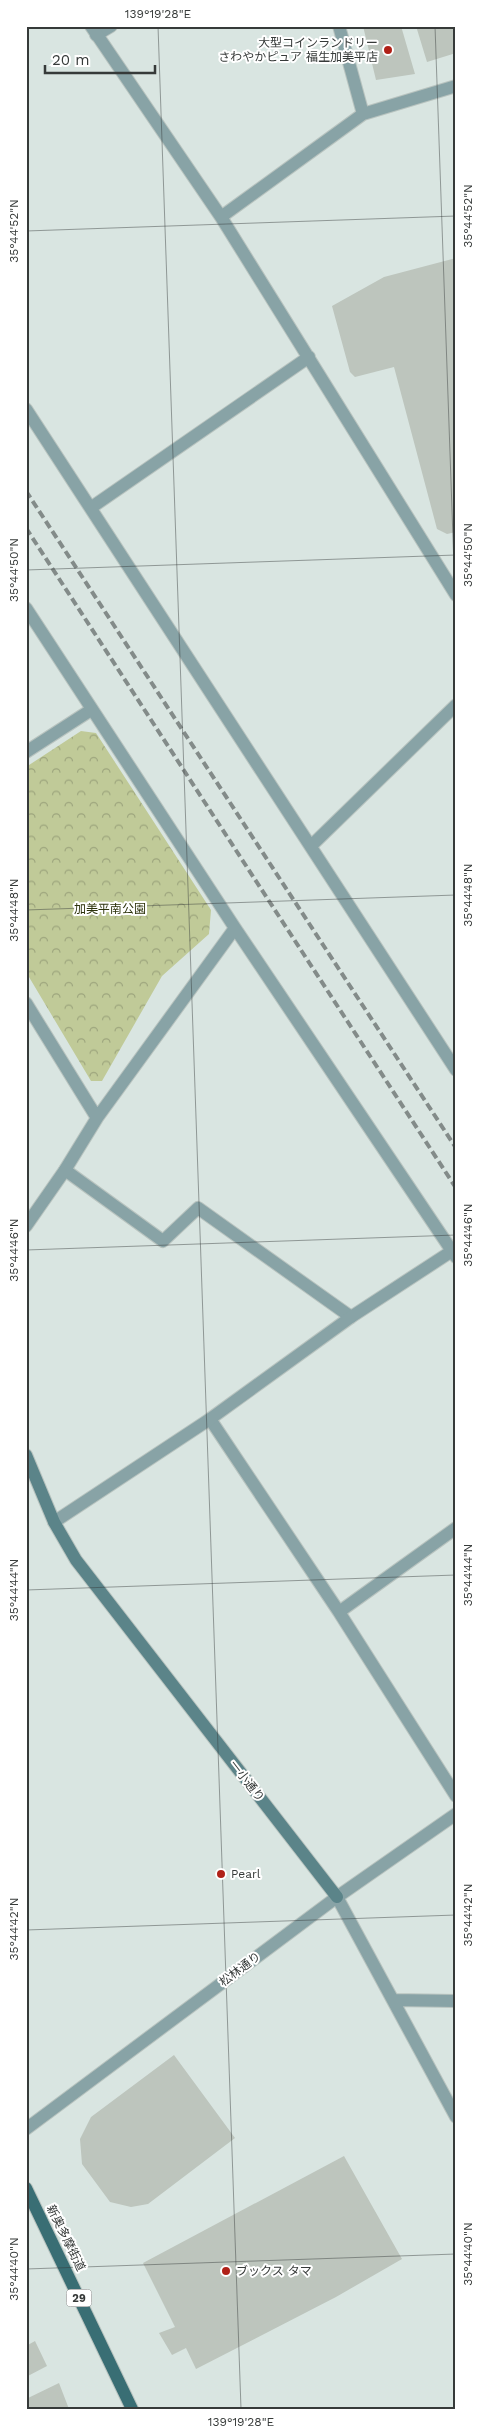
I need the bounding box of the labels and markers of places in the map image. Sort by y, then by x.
place label: 大型コインランドリー さわやかピュア 福生加美平店 [218,36,378,64]
marker: 大型コインランドリー さわやかピュア 福生加美平店 [382,44,394,56]
place label: Pearl [231,1867,261,1881]
marker: Pearl [215,1868,227,1880]
place label: ブックス タマ [236,2264,312,2278]
marker: ブックス タマ [220,2265,232,2277]

